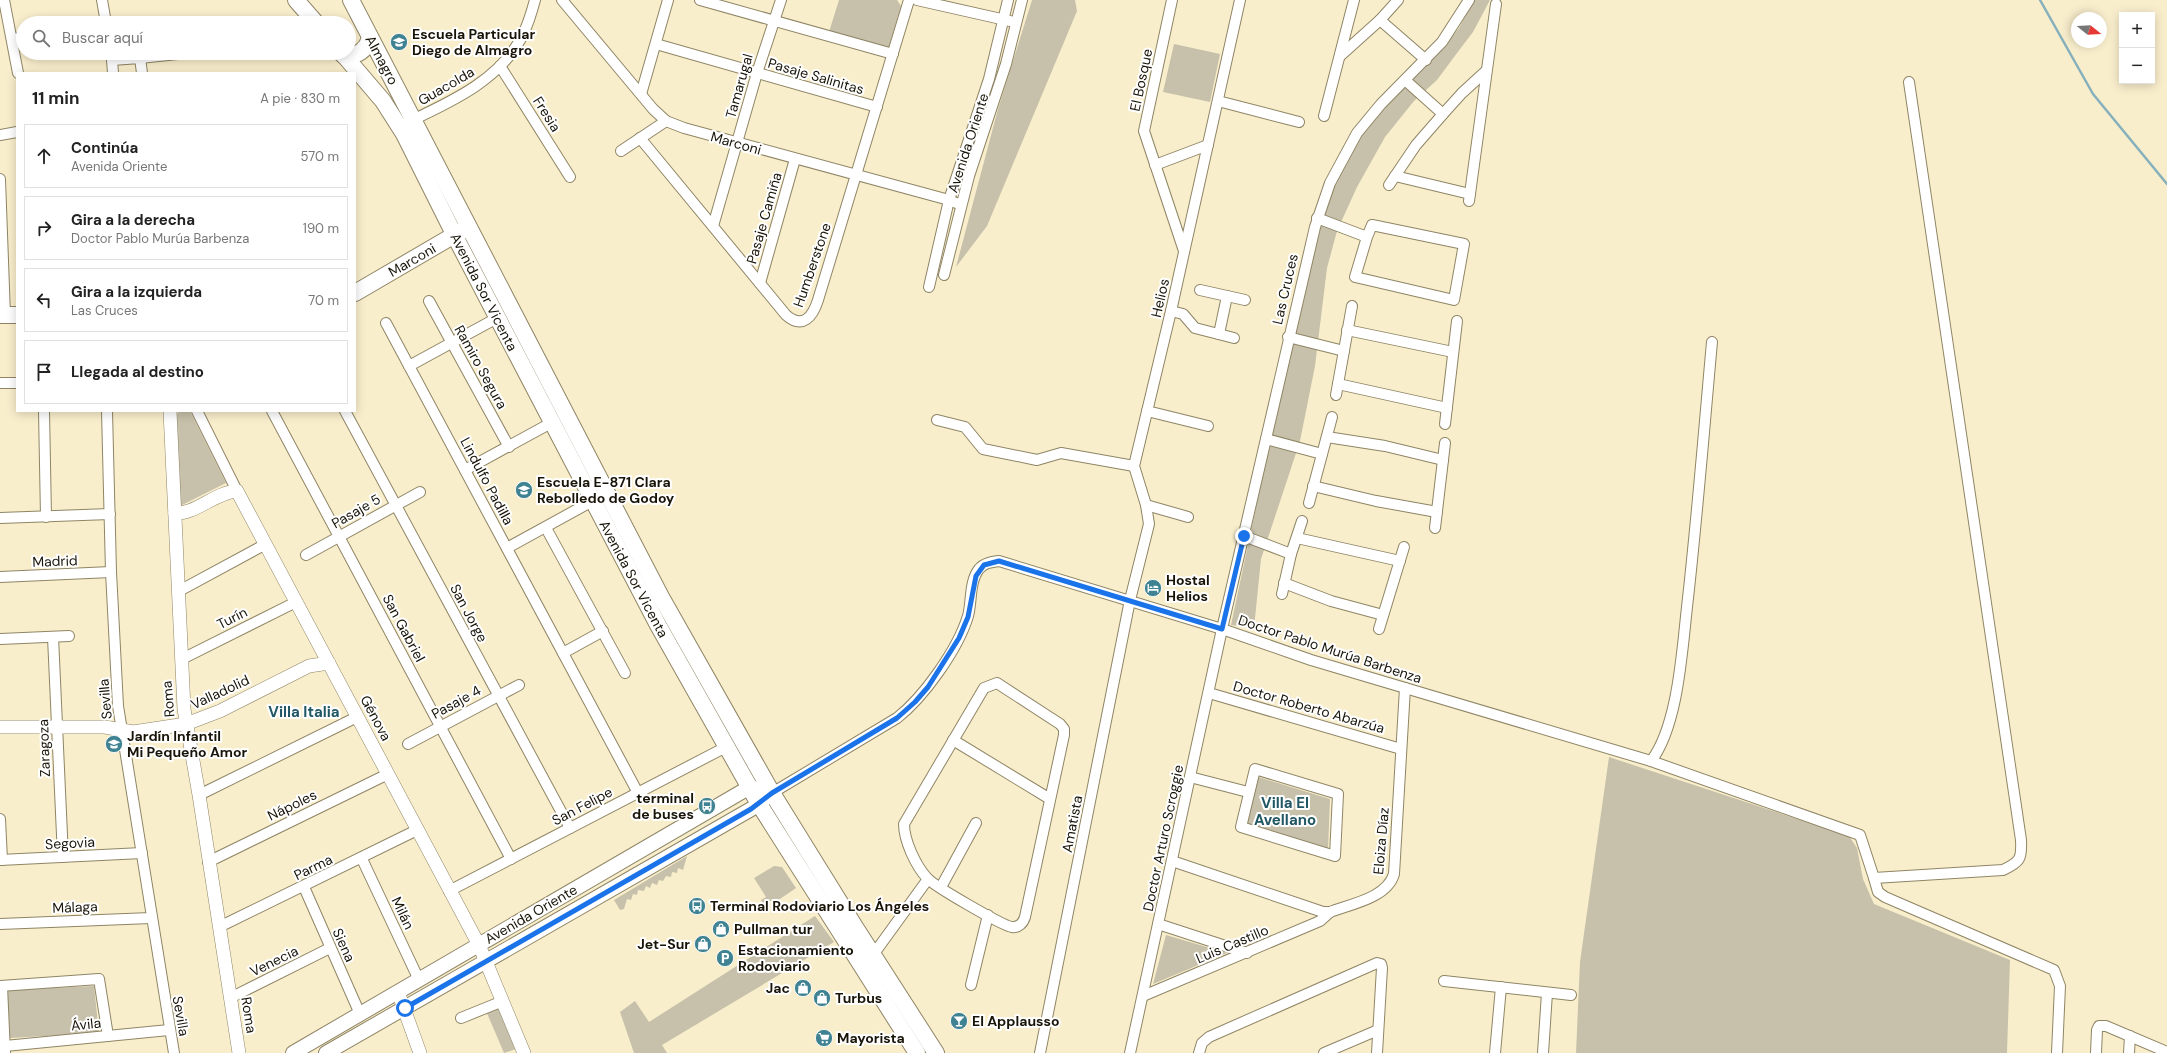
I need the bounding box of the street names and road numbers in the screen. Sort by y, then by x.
street label: Almagro [361,32,403,88]
street label: El Bosque [1126,47,1156,113]
street label: Tamarugal [721,52,757,120]
street label: Pasaje Salinitas [766,54,866,98]
street label: Guacolda [415,63,477,109]
street label: Avenida Oriente [943,91,993,195]
street label: Fresia [529,93,565,135]
street label: Marconi [709,127,763,159]
street label: Pasaje Camiña [742,170,786,266]
street label: Humberstone [789,220,835,310]
street label: Avenida Sor Vicenta [446,230,522,354]
street label: Marconi [385,239,439,281]
street label: Las Cruces [1268,252,1302,326]
street label: Helios [1147,277,1173,319]
street label: Ramiro Segura [451,322,511,412]
street label: Lindulfo Padilla [456,434,518,528]
street label: Pasaje 5 [328,490,384,532]
street label: Avenida Sor Vicenta [595,517,673,641]
street label: Madrid [32,551,78,571]
street label: San Jorge [446,581,492,645]
street label: San Gabriel [379,591,429,665]
street label: Turín [214,603,250,633]
street label: Doctor Pablo Murúa Barbenza [1236,611,1424,687]
street label: Valladolid [188,671,252,713]
street label: Doctor Roberto Abarzúa [1231,677,1387,737]
street label: Sevilla [94,678,116,720]
street label: Roma [157,680,179,718]
street label: Pasaje 4 [428,681,484,723]
street label: Génova [357,692,395,744]
street label: Zaragoza [34,719,54,777]
street label: Doctor Arturo Scroggie [1139,763,1187,913]
street label: San Felipe [549,783,615,829]
street label: Nápoles [264,785,320,825]
street label: Amatista [1058,794,1086,854]
street label: Eloiza Díaz [1369,807,1393,875]
street label: Segovia [45,833,95,853]
street label: Parma [291,850,335,884]
street label: Avenida Oriente [482,880,580,948]
street label: Milán [388,894,418,932]
street label: Málaga [52,897,98,917]
street label: Luis Castillo [1193,921,1271,967]
street label: Siena [329,925,359,965]
street label: Venecia [247,942,301,980]
street label: Sevilla [169,995,193,1037]
street label: Roma [237,996,261,1034]
street label: Ávila [70,1013,102,1035]

